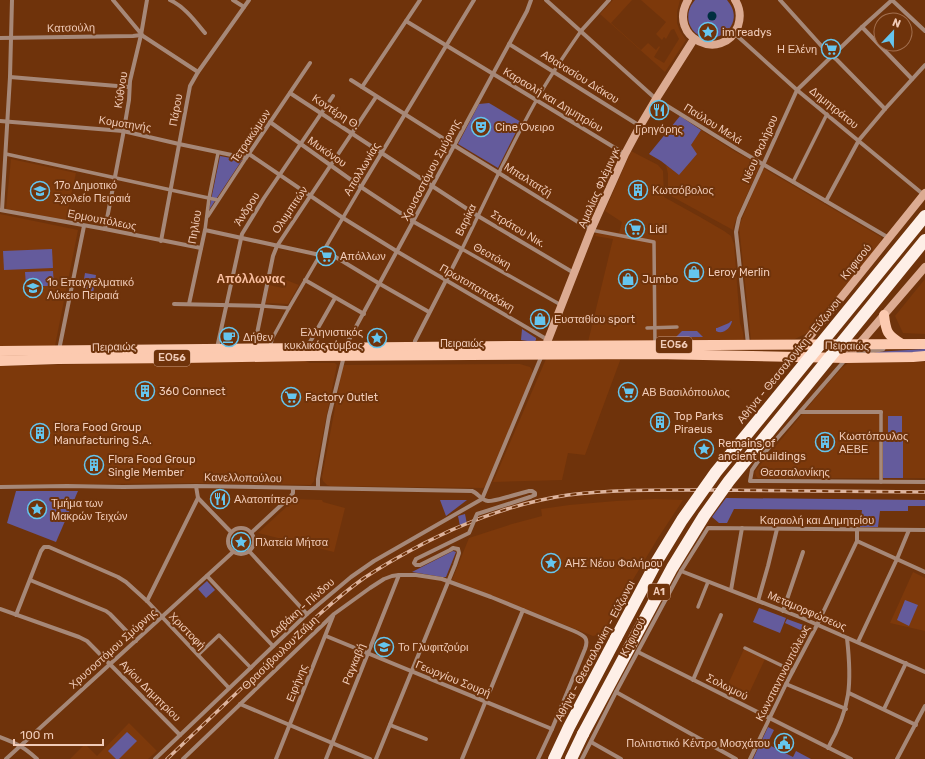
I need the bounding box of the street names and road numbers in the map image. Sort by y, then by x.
street label: Κατσούλη [47,21,95,35]
street label: Αθανασίου Διάκου [539,48,621,106]
street label: Καραολή και Δημητρίου [501,65,605,135]
street label: Κύθνου [112,71,130,109]
street label: Δημητράτου [807,84,861,132]
street label: Κοντέρη Θ. [310,92,363,132]
street label: Πάρου [167,93,185,127]
street label: Παύλου Μελά [681,101,745,147]
street label: Τετρακώμων [228,106,274,165]
street label: Κομοτηνής [98,113,152,135]
street label: Νέου Φαλήρου [739,113,781,185]
street label: Χρυσοστόμου Σμύρνης [399,117,463,223]
street label: Μυκόνου [305,134,349,170]
street label: Απολλωνίας [341,140,383,198]
street label: Αμαλίας Φλέμινγκ [575,145,623,230]
street label: Μπαλτατζή [502,160,554,200]
street label: Ολυμπιτών [269,183,311,236]
street label: Άνδρου [232,190,262,228]
street label: Βαρίκα [453,201,480,238]
street label: Ερμουπόλεως [66,207,138,233]
street label: Στράτου Νικ. [489,208,548,250]
street label: Πηλίου [186,209,204,245]
street label: Θεοτόκη [471,240,513,272]
street label: Κηφισού [838,242,874,282]
street label: Πρωτοπαπαδάκη [437,261,517,315]
street label: Αθήνα - Θεσσαλονίκη - Εύζωνοι [734,295,844,426]
street label: Πειραιώς [440,337,484,350]
road number: ΕΟ56 [656,337,692,353]
street label: Πειραιώς [825,339,869,353]
street label: Πειραιώς [92,340,136,354]
road number: ΕΟ56 [154,350,190,366]
street label: Θεσσαλονίκης [760,466,830,479]
street label: Κανελλοπούλου [204,471,282,485]
street label: Καραολή και Δημητρίου [760,514,874,527]
street label: Δαβάκη - Πίνδου [267,575,337,641]
street label: Αθήνα - Θεσσαλονίκη - Εύζωνοι [552,578,638,724]
road number: Α1 [648,584,670,600]
street label: Μεταμορφώσεως [766,588,848,634]
street label: Χρυσοστόμου Σμύρνης [67,606,159,692]
street label: Χριστοφή [166,610,208,652]
street label: Θρασύβουλου Ζαΐμη [239,613,321,693]
street label: Κηφισού [617,615,649,659]
street label: Κωνσταντινουπόλεως [753,623,813,723]
street label: Ραγκαβή [340,641,368,687]
street label: Αγίου Δημητρίου [117,658,183,724]
street label: Γεωργίου Σουρή [414,658,492,700]
street label: Ειρήνης [284,662,310,704]
street label: Σολωμού [704,671,750,703]

